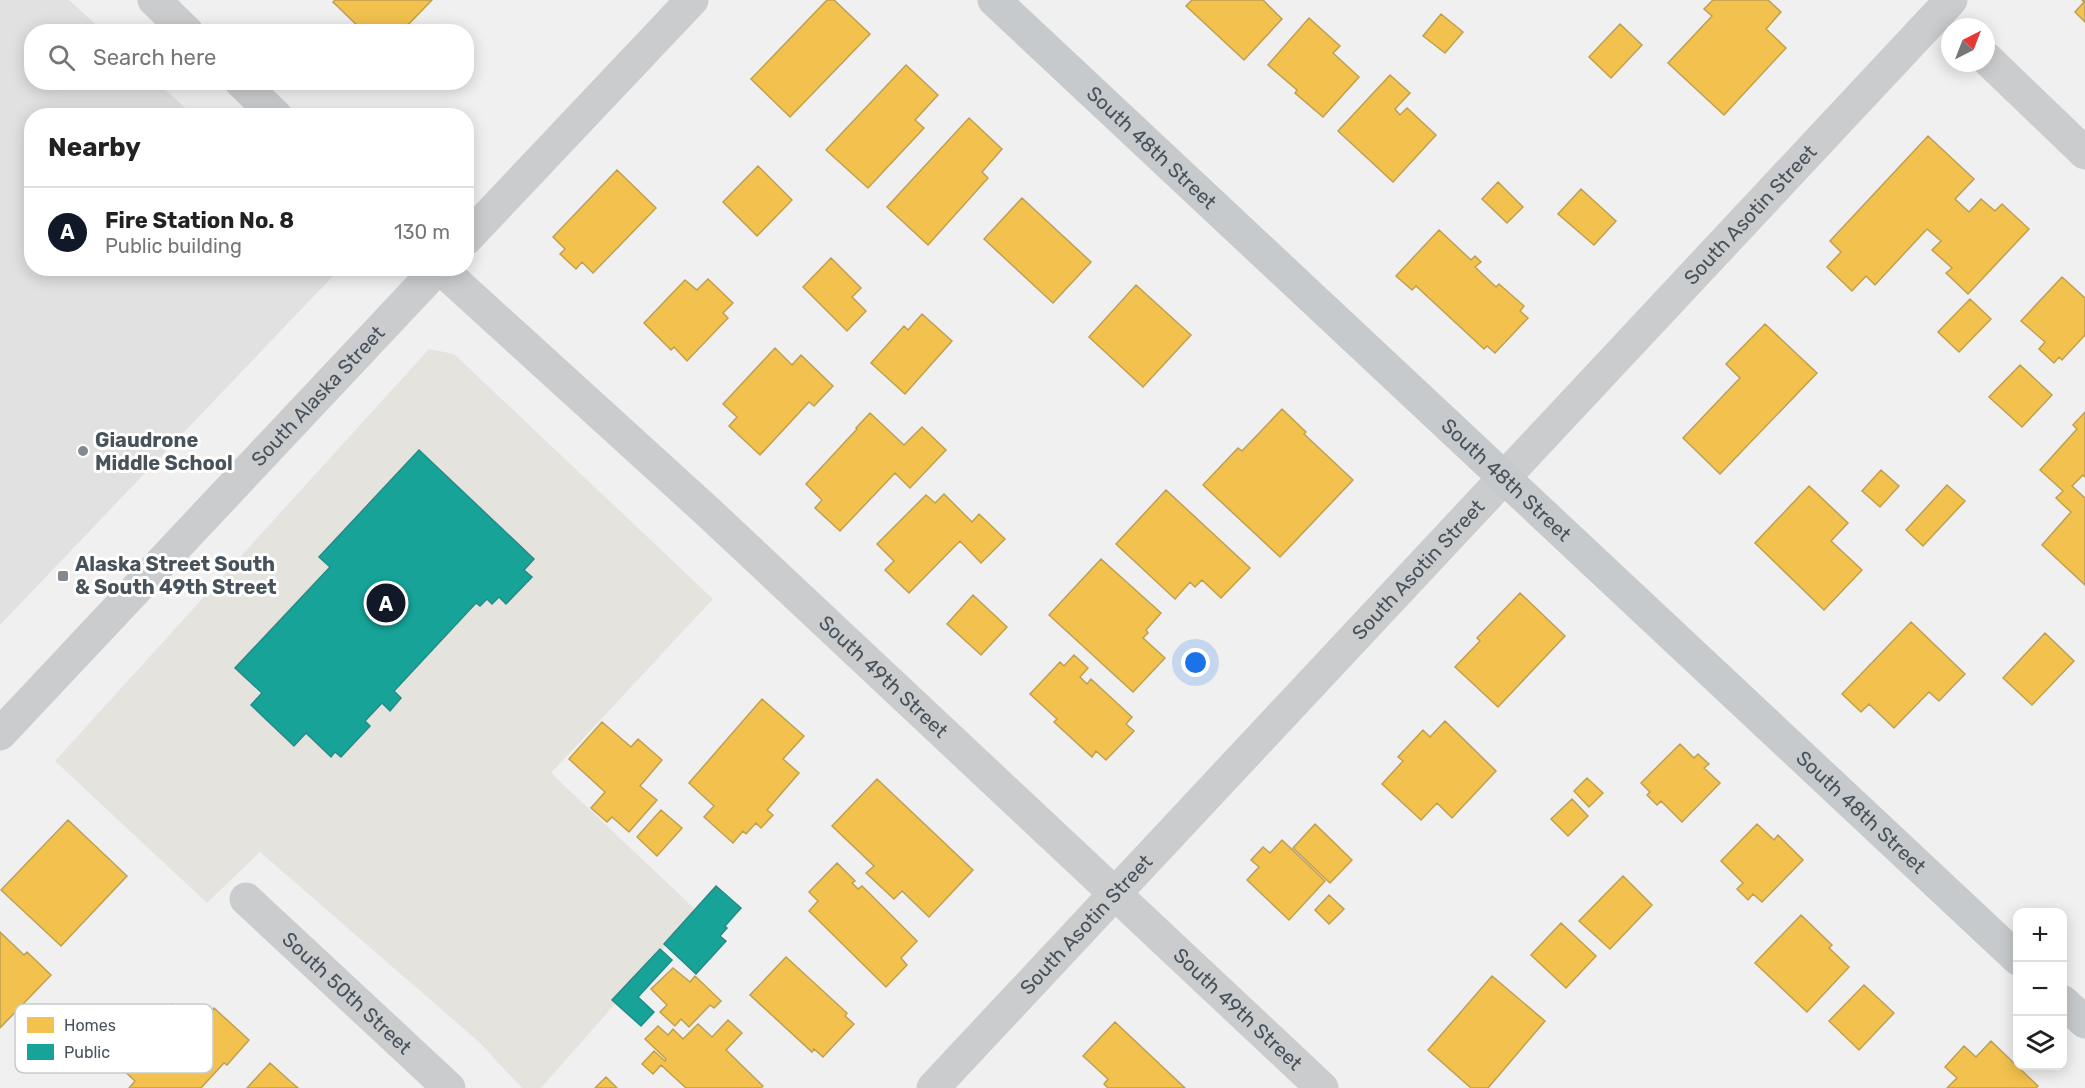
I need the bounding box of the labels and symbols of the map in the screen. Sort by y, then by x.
north arrow [1941,18,1995,72]
street label: South 48th Street [1082,81,1222,214]
street label: South Asotin Street [1679,140,1822,290]
street label: South Alaska Street [246,321,390,471]
street label: South 48th Street [1437,413,1576,546]
place label: Giaudrone Middle School [95,428,233,475]
marker: Giaudrone Middle School [76,444,90,458]
street label: South Asotin Street [1347,494,1489,645]
place label: Alaska Street South & South 49th Street [75,552,277,599]
marker: Alaska Street South & South 49th Street [56,569,70,583]
pin: A [366,580,406,626]
street label: South 49th Street [814,610,953,743]
your location [1181,648,1210,677]
street label: South 48th Street [1791,746,1931,879]
street label: South Asotin Street [1015,849,1157,999]
street label: South 50th Street [277,927,417,1059]
street label: South 49th Street [1168,943,1307,1075]
legend [15,1004,213,1073]
text: Homes [64,1016,116,1035]
text: Public [64,1043,110,1062]

